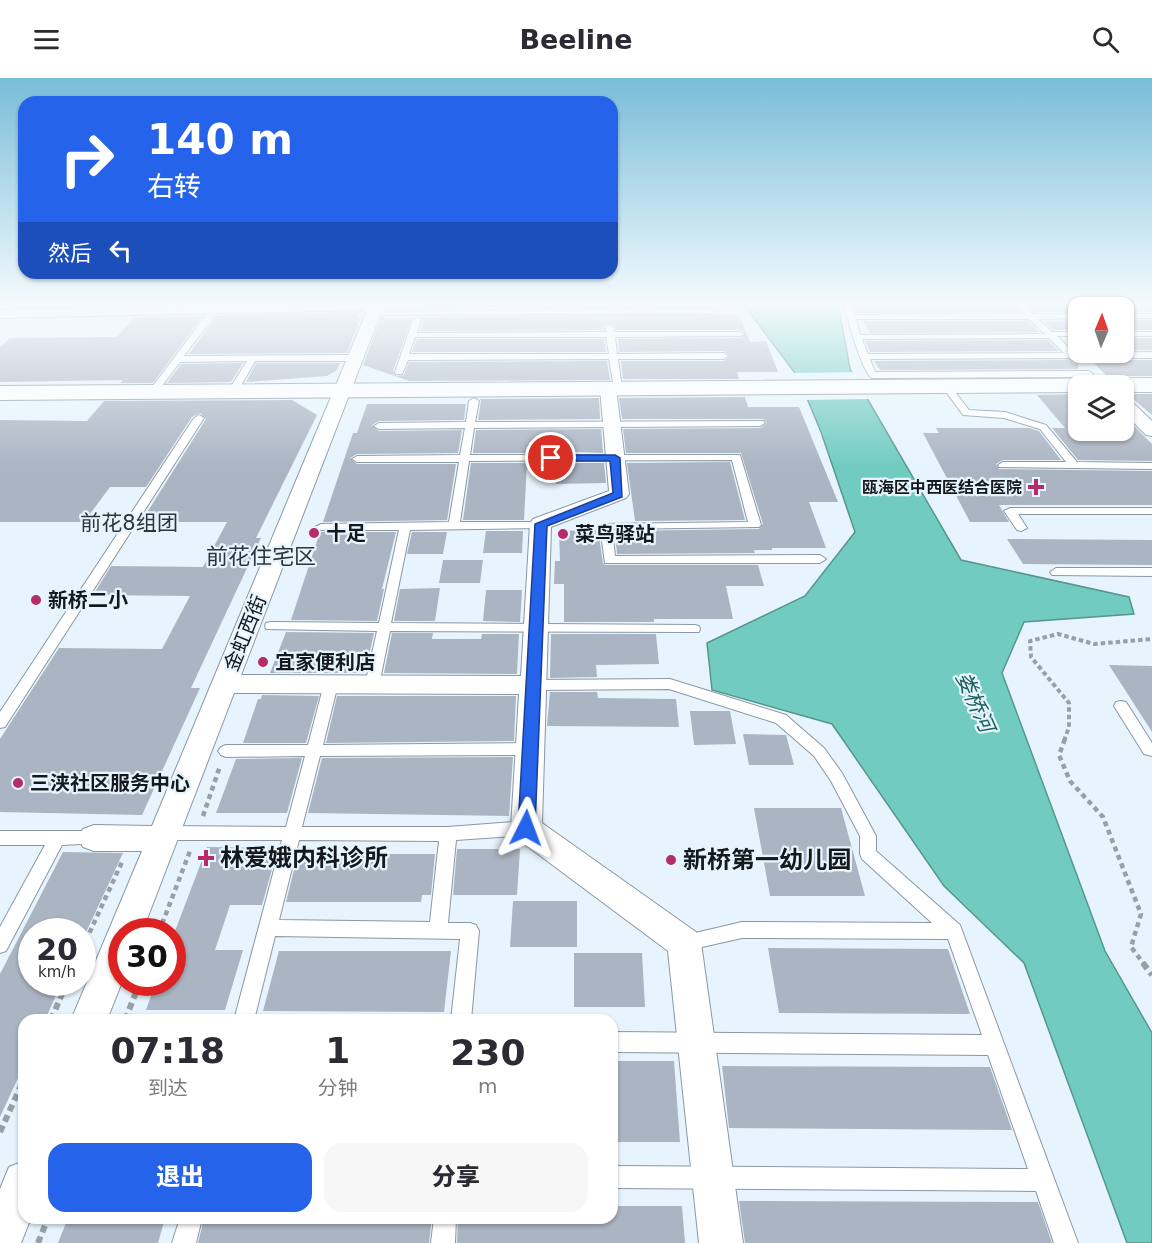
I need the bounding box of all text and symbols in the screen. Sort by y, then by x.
icon: menu [30,23,63,56]
icon: search [1089,23,1122,56]
text: Beeline [519,24,633,55]
text: 140 m [147,115,293,164]
icon: right [48,120,126,198]
text: 右转 [147,171,201,202]
icon: left [104,234,137,267]
text: 然后 [48,241,92,266]
north arrow [1068,297,1134,363]
map controls [1068,297,1134,441]
button: layers [1068,375,1134,441]
pin [525,432,576,483]
icon: arrive [534,441,567,474]
place label: 瓯海区中西医结合医院 [862,478,1022,497]
marker: 瓯海区中西医结合医院 [1027,478,1045,496]
district label: 前花8组团 [80,511,178,535]
place label: 十足 [326,521,366,545]
place label: 菜鸟驿站 [575,522,655,546]
marker: 十足 [307,526,321,540]
marker: 菜鸟驿站 [556,527,570,541]
district label: 前花住宅区 [206,544,316,569]
place label: 新桥二小 [48,588,128,612]
street label: 金虹西街 [219,591,271,675]
marker: 新桥二小 [29,593,43,607]
place label: 宜家便利店 [275,650,375,674]
marker: 宜家便利店 [256,655,270,669]
water label: 娄桥河 [951,668,1000,739]
place label: 三浃社区服务中心 [30,771,190,795]
marker: 三浃社区服务中心 [11,776,25,790]
position arrow [494,796,558,860]
place label: 林爱娥内科诊所 [220,844,388,872]
place label: 新桥第一幼儿园 [683,846,851,874]
marker: 林爱娥内科诊所 [197,849,215,867]
marker: 新桥第一幼儿园 [664,853,678,867]
speed limit sign: 30 [108,918,186,996]
text: 20 [36,932,78,967]
text: km/h [38,963,76,981]
text: 07:18 [111,1030,225,1071]
text: 1 [325,1030,350,1071]
text: 230 [450,1032,525,1073]
text: m [478,1074,498,1098]
text: 到达 [148,1076,188,1100]
text: 分钟 [318,1076,358,1100]
button: 退出 [48,1143,312,1212]
button: 分享 [324,1143,588,1212]

